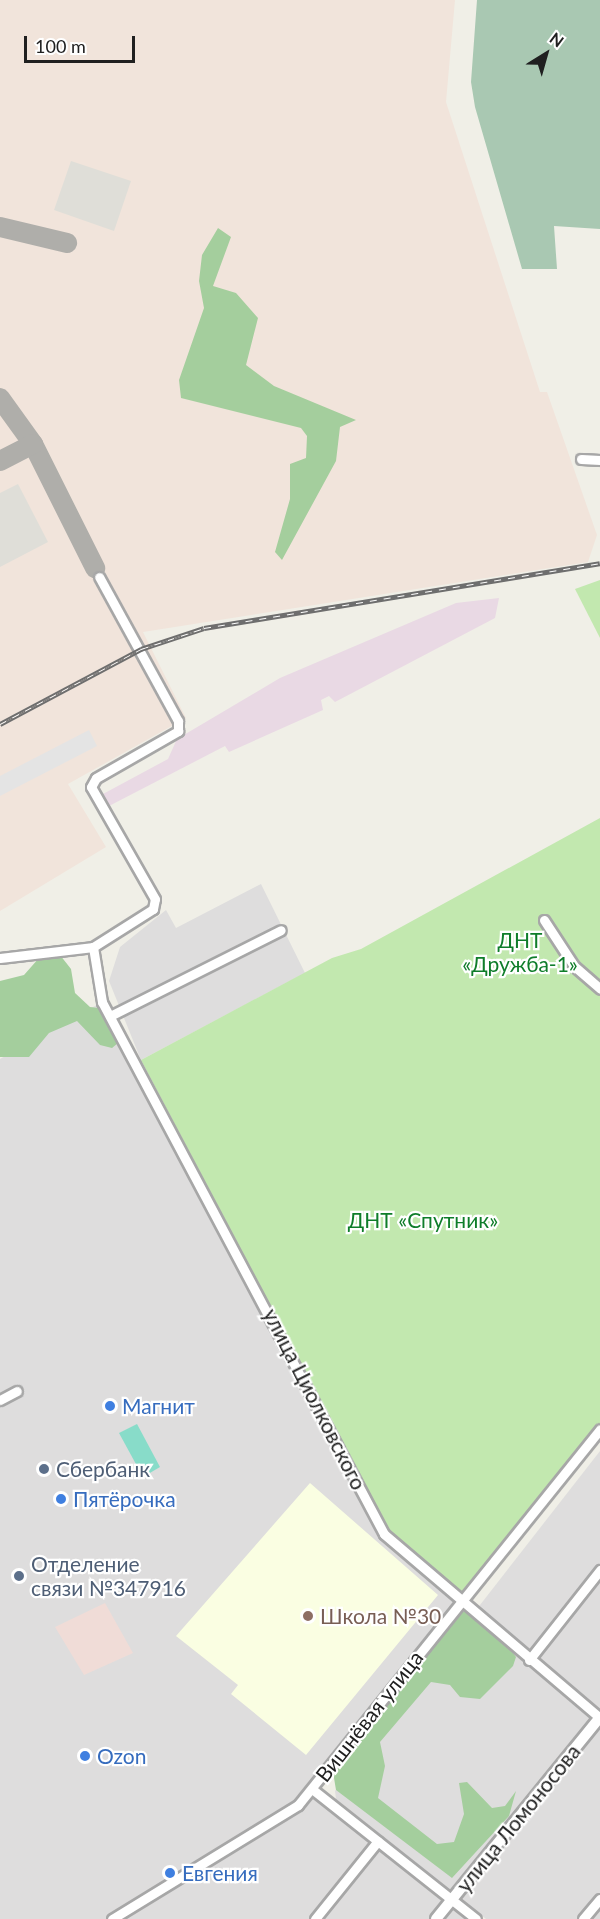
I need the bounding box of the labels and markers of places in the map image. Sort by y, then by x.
place label: Магнит [122,1393,195,1419]
marker: Магнит [103,1399,117,1413]
place label: Сбербанк [56,1456,150,1482]
marker: Сбербанк [37,1462,51,1476]
place label: Пятёрочка [73,1486,176,1512]
marker: Пятёрочка [54,1492,68,1506]
place label: Отделение связи №347916 [31,1551,186,1601]
marker: Отделение связи №347916 [12,1569,26,1583]
place label: Школа №30 [320,1603,441,1629]
marker: Школа №30 [301,1609,315,1623]
place label: Ozon [97,1743,146,1769]
marker: Ozon [78,1749,92,1763]
place label: Евгения [182,1860,258,1886]
marker: Евгения [163,1866,177,1880]

